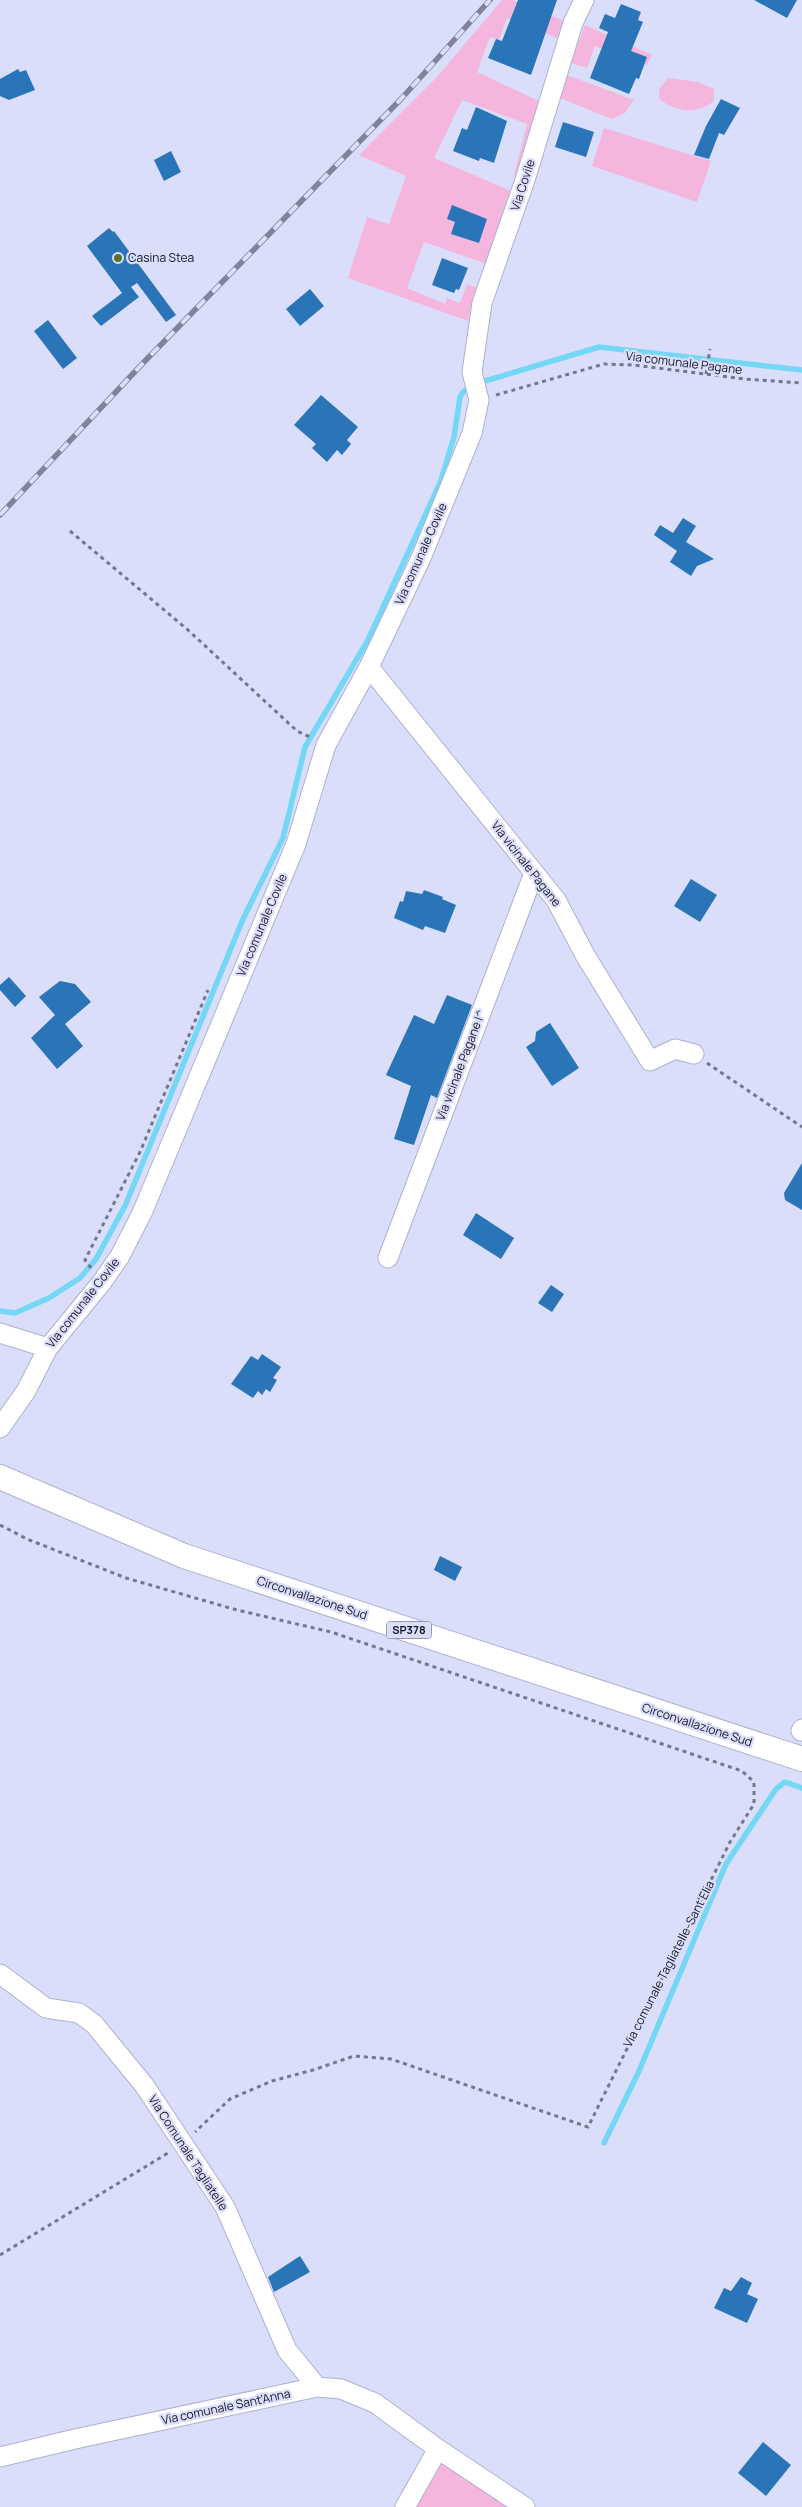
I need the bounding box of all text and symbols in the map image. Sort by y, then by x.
street label: Via Covile [506,157,539,213]
place label: Casina Stea [128,249,194,266]
marker: Casina Stea [112,252,124,264]
street label: Via comunale Pagane [625,347,743,378]
street label: Via comunale Covile [390,500,451,607]
street label: Via vicinale Pagane [488,817,565,910]
street label: Via comunale Covile [232,871,291,979]
street label: Via vicinale Pagane I^ [431,1007,490,1123]
street label: Via comunale Covile [42,1254,123,1351]
street label: Circonvallazione Sud [255,1572,370,1623]
road number: SP378 [386,1622,432,1638]
street label: Circonvallazione Sud [640,1699,755,1750]
street label: Via comunale Tagliatelle-Sant'Elia [619,1877,718,2050]
street label: Via Comunale Tagliatelle [145,2092,232,2214]
street label: Via comunale Sant'Anna [160,2385,292,2428]

